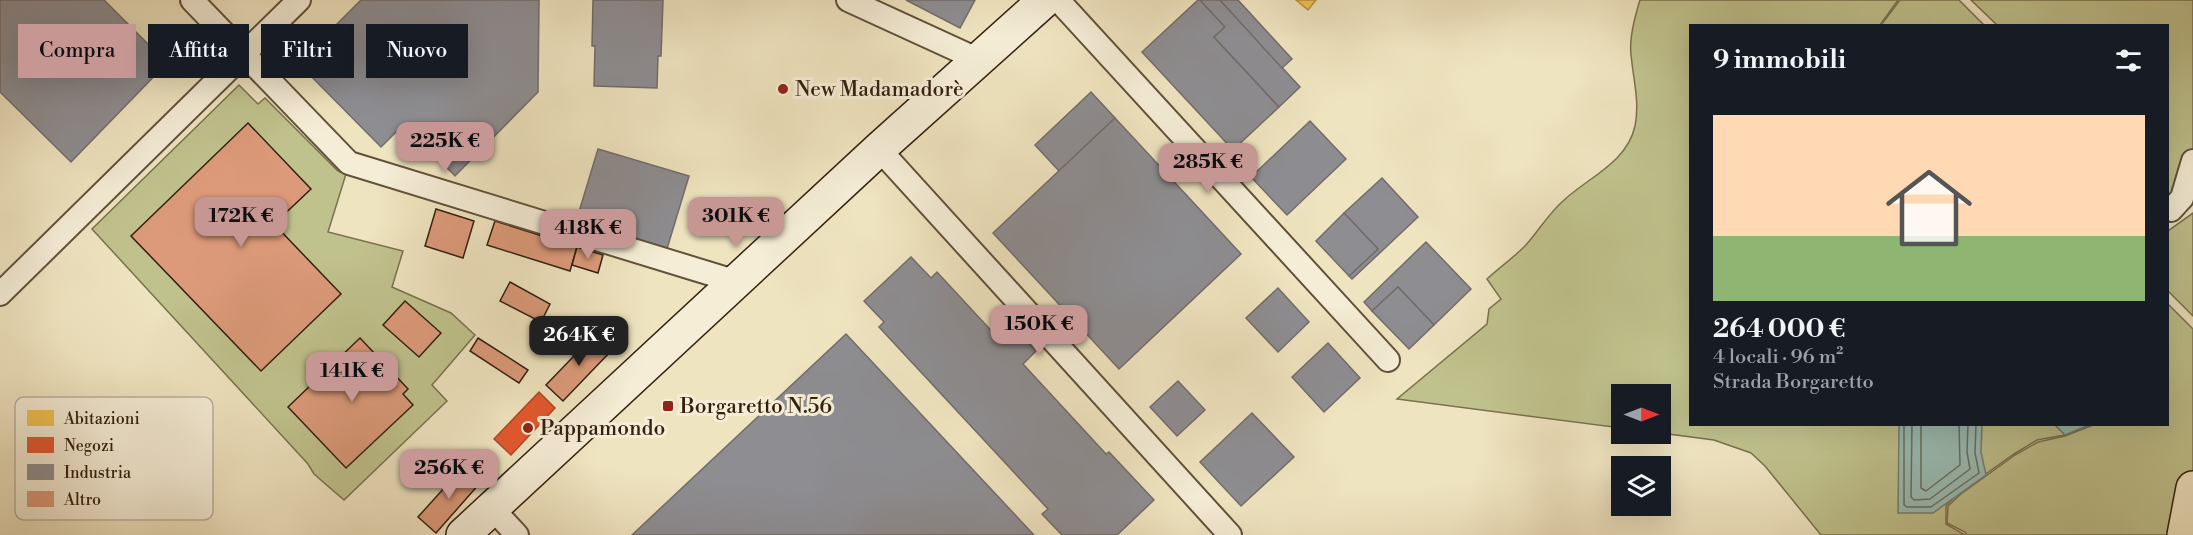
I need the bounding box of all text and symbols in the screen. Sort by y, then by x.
chip: Compra [18,24,136,78]
chip: Affitta [148,24,249,78]
chip: Filtri [261,24,354,78]
chip: Nuovo [366,24,468,78]
text: 9 immobili [1713,44,1846,76]
icon: filters [2112,44,2145,77]
place label: New Madamadorè [795,77,964,103]
marker: New Madamadorè [776,82,790,96]
pin: 225K € [396,122,494,173]
text: 225K € [410,129,480,154]
pin: 285K € [1159,143,1257,194]
text: 285K € [1173,150,1243,175]
icon: home [1875,154,1983,262]
pin: 172K € [192,197,290,248]
pin: 301K € [687,197,785,248]
text: 172K € [209,204,273,229]
text: 301K € [702,204,770,229]
pin: 418K € [539,209,637,260]
text: 418K € [554,216,622,241]
pin: 150K € [990,305,1088,356]
text: 150K € [1005,312,1073,337]
text: 264 000 € [1713,313,1846,345]
pin: 264K € [530,316,628,367]
text: 264K € [543,323,615,348]
text: 4 locali · 96 m² [1713,345,1843,370]
pin: 141K € [303,352,401,403]
text: 141K € [320,359,384,384]
text: Strada Borgaretto [1713,370,1874,395]
north arrow [1611,384,1671,444]
map controls [1611,384,1671,516]
place label: Borgaretto N.56 [679,394,832,420]
legend [15,397,213,520]
marker: Borgaretto N.56 [661,399,675,413]
text: Abitazioni [63,409,140,429]
place label: Pappamondo [540,416,665,442]
marker: Pappamondo [521,421,535,435]
text: Negozi [64,436,114,456]
pin: 256K € [400,449,498,500]
text: 256K € [414,456,484,481]
button: layers [1611,456,1671,516]
text: Industria [64,463,132,483]
text: Altro [63,490,101,510]

